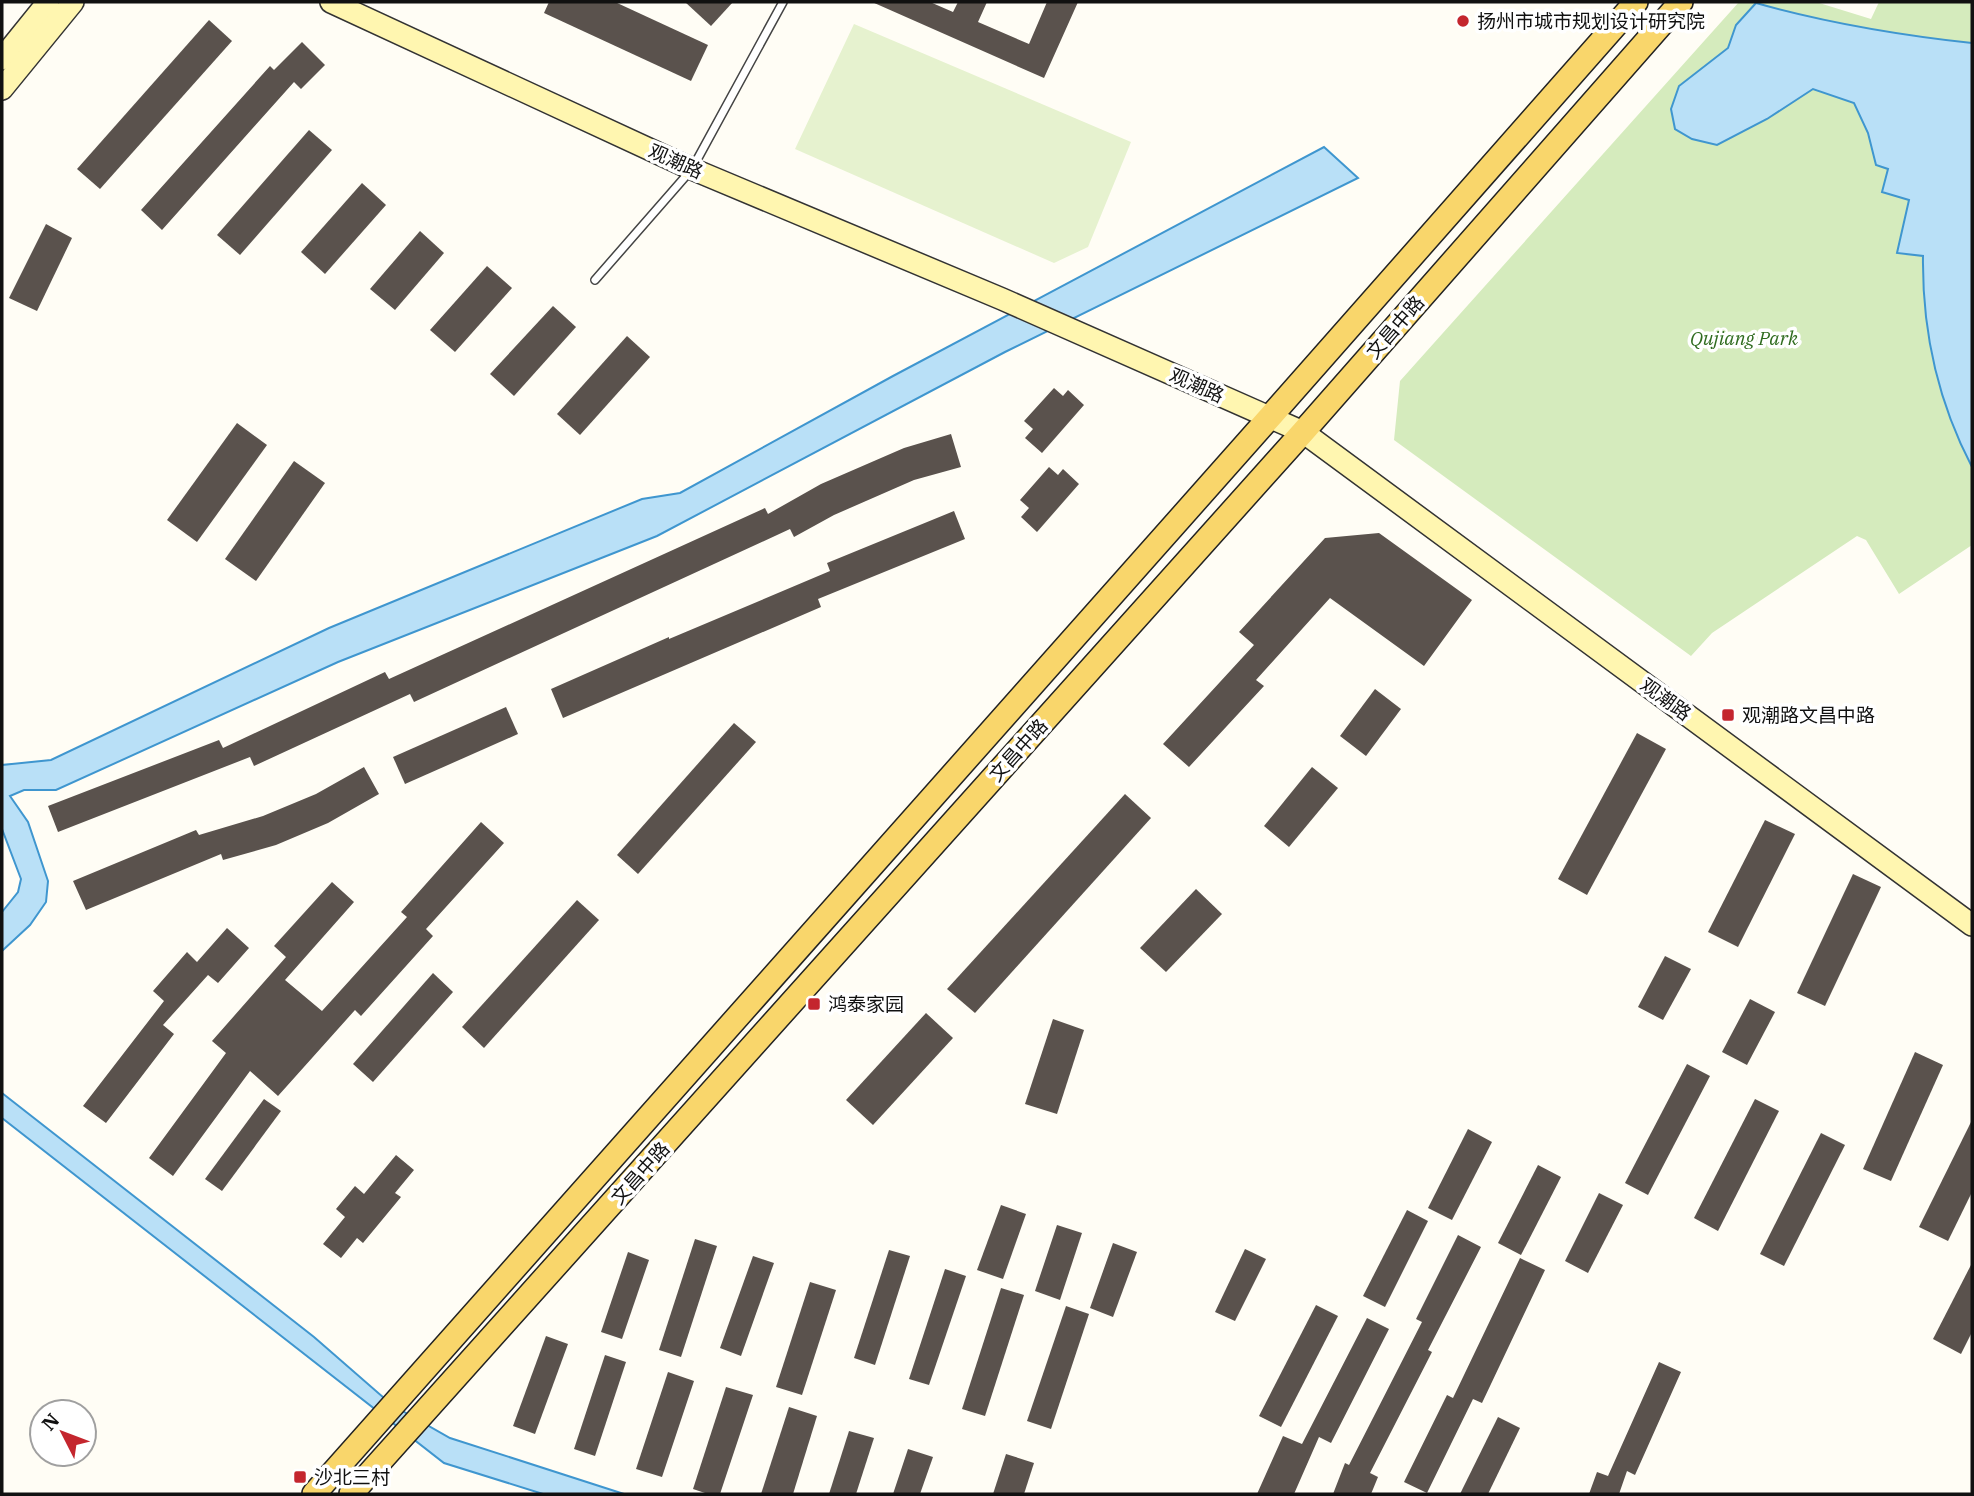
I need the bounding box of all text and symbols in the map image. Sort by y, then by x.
place label: 扬州市城市规划设计研究院 [1477,9,1705,33]
marker: 扬州市城市规划设计研究院 [1455,13,1471,29]
street label: 观潮路 [645,138,707,184]
street label: 文昌中路 [1361,290,1429,364]
park label: Qujiang Park [1690,326,1799,350]
street label: 观潮路 [1166,362,1228,408]
street label: 观潮路 [1636,673,1696,725]
place label: 观潮路文昌中路 [1742,703,1875,727]
marker: 观潮路文昌中路 [1720,707,1736,723]
street label: 文昌中路 [984,714,1052,786]
place label: 鸿泰家园 [828,992,904,1016]
marker: 鸿泰家园 [806,996,822,1012]
street label: 文昌中路 [606,1137,674,1209]
north arrow [28,1398,98,1468]
text: N [36,1408,64,1435]
place label: 沙北三村 [314,1465,390,1489]
marker: 沙北三村 [292,1469,308,1485]

